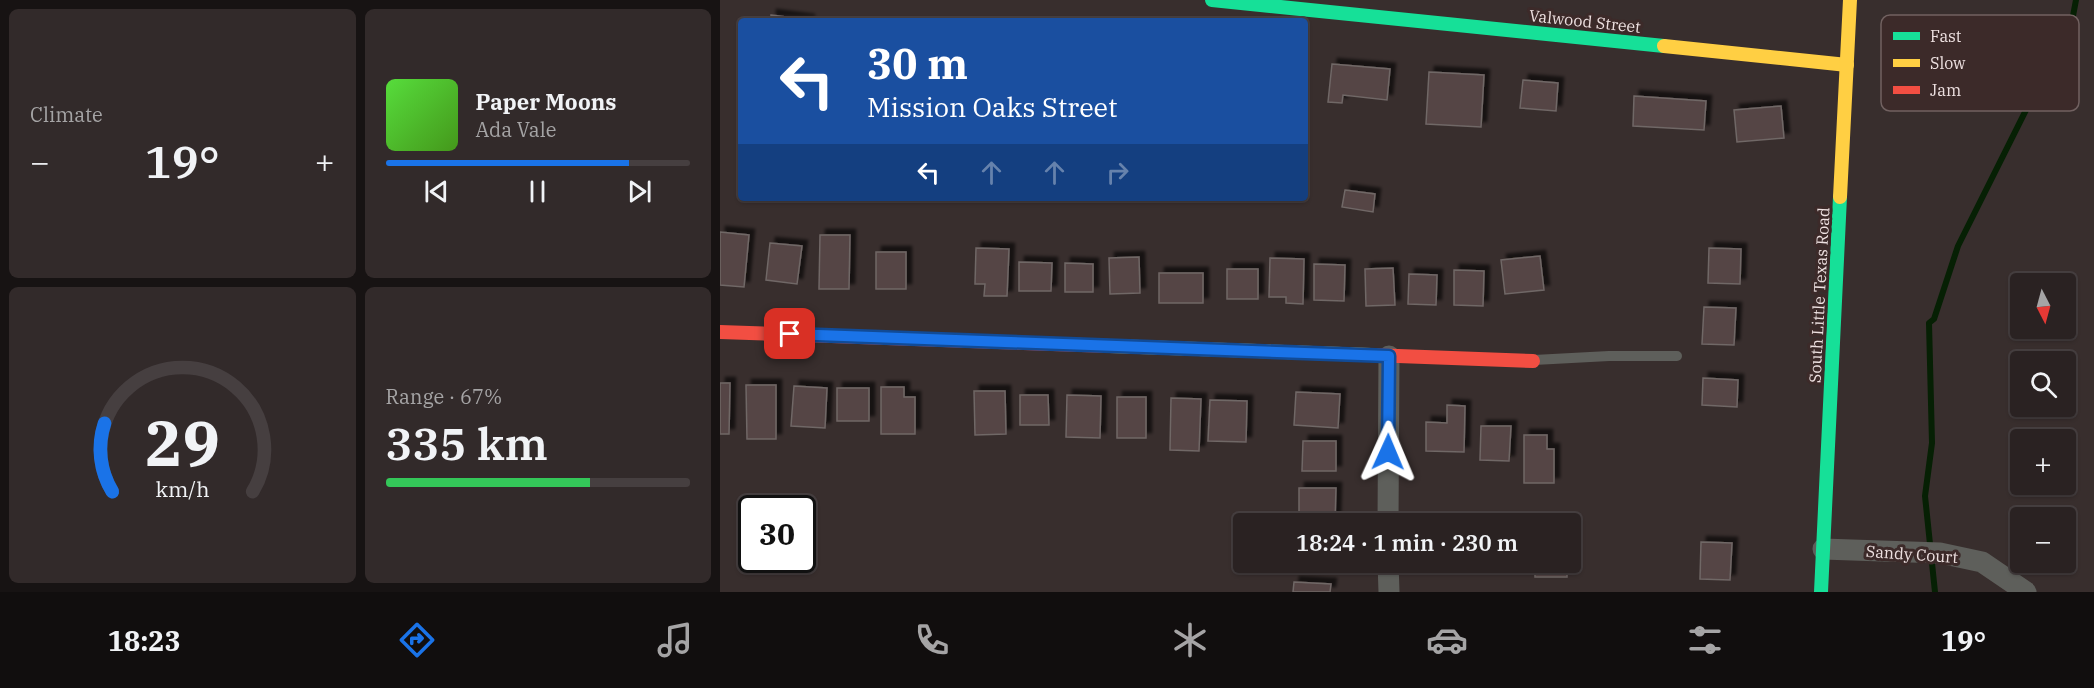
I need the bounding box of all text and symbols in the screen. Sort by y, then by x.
street label: Valwood Street [1528,5,1642,37]
legend [1881,15,2079,111]
text: Fast [1930,26,1962,46]
text: 30 m [867,36,968,91]
icon: left [768,42,846,120]
text: Slow [1930,53,1966,73]
text: Jam [1930,80,1961,100]
text: Paper Moons [476,87,616,116]
text: Mission Oaks Street [867,89,1118,124]
text: Climate [30,101,103,128]
text: Ada Vale [476,116,556,143]
text: 19° [145,132,220,190]
text: − [30,140,50,183]
text: + [315,140,335,183]
icon: left [912,156,945,189]
icon: ahead [975,156,1008,189]
icon: ahead [1038,156,1071,189]
icon: right [1101,156,1134,189]
icon: previous [420,175,453,208]
icon: pause [521,175,554,208]
icon: next [623,175,656,208]
street label: South Little Texas Road [1804,206,1834,383]
north arrow [2010,273,2076,339]
map controls [2010,273,2076,573]
pin [764,308,815,359]
icon: arrive [773,317,806,350]
button: search [2010,351,2076,417]
text: Range · 67% [386,383,502,410]
text: 29 [145,402,220,483]
text: 335 km [386,414,548,472]
position arrow [1356,420,1420,484]
button: + [2010,429,2076,495]
text: km/h [155,475,209,503]
speed limit sign: 30 [738,495,816,573]
button: − [2010,507,2076,573]
text: 18:24 · 1 min · 230 m [1296,528,1518,557]
street label: Sandy Court [1865,541,1959,567]
icon: directions [396,619,438,661]
icon: music [654,619,696,661]
icon: phone [911,619,953,661]
icon: climate [1169,619,1211,661]
icon: car [1426,619,1468,661]
icon: filters [1684,619,1726,661]
text: 18:23 [108,623,181,658]
text: 19° [1941,623,1986,658]

